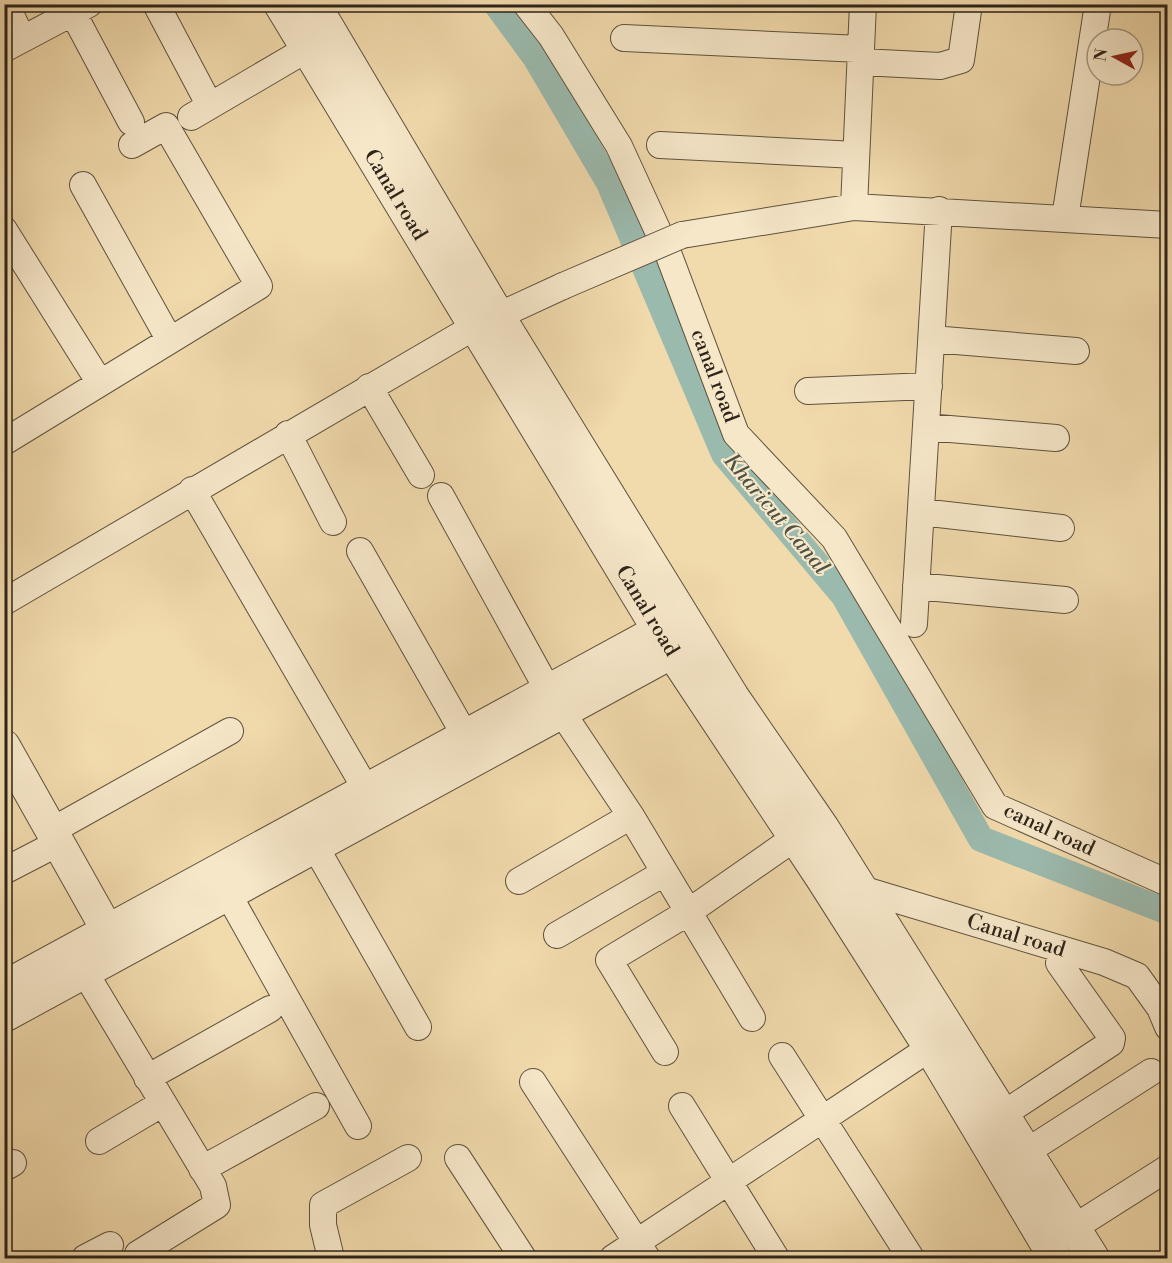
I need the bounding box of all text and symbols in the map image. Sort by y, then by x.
north arrow [1085,27,1145,87]
text: N [1090,47,1112,63]
street label: Canal road [358,145,432,245]
street label: canal road [684,326,744,427]
water label: Kharicut Canal [717,448,835,580]
street label: Canal road [610,561,684,661]
street label: canal road [999,797,1099,863]
street label: Canal road [963,909,1069,963]

